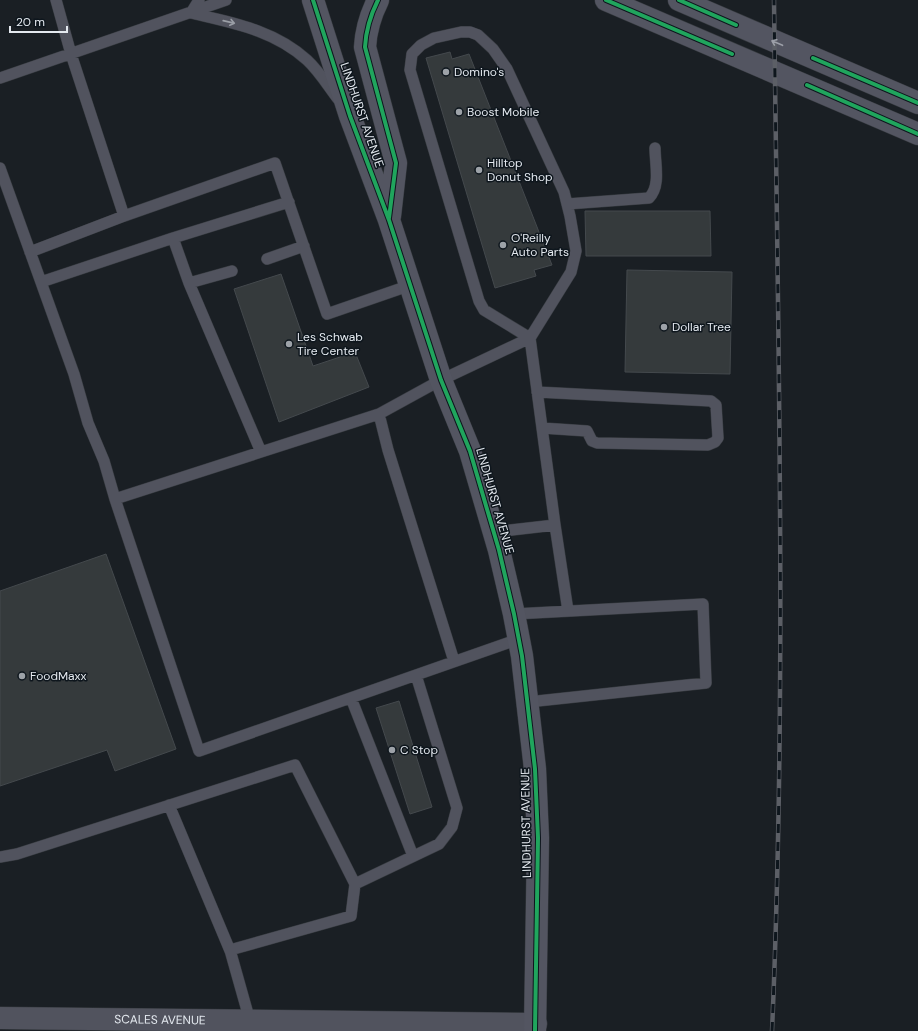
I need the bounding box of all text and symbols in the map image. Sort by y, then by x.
scale bar [10,8,67,34]
text: 20 m [16,14,45,30]
one-way arrow [222,18,235,26]
one-way arrow [771,39,783,46]
street label: LINDHURST AVENUE [337,60,388,170]
place label: Domino's [454,64,504,80]
marker: Domino's [441,67,451,77]
place label: Boost Mobile [467,104,539,120]
marker: Boost Mobile [454,107,464,117]
place label: Hilltop Donut Shop [487,155,553,185]
marker: Hilltop Donut Shop [474,165,484,175]
place label: O'Reilly Auto Parts [511,230,569,260]
marker: O'Reilly Auto Parts [498,240,508,250]
place label: Dollar Tree [672,319,731,335]
marker: Dollar Tree [659,322,669,332]
place label: Les Schwab Tire Center [297,329,363,359]
marker: Les Schwab Tire Center [284,339,294,349]
street label: LINDHURST AVENUE [472,446,518,556]
place label: FoodMaxx [30,668,86,684]
marker: FoodMaxx [17,671,27,681]
place label: C Stop [400,742,438,758]
marker: C Stop [387,745,397,755]
street label: LINDHURST AVENUE [517,768,535,878]
street label: SCALES AVENUE [114,1011,206,1028]

